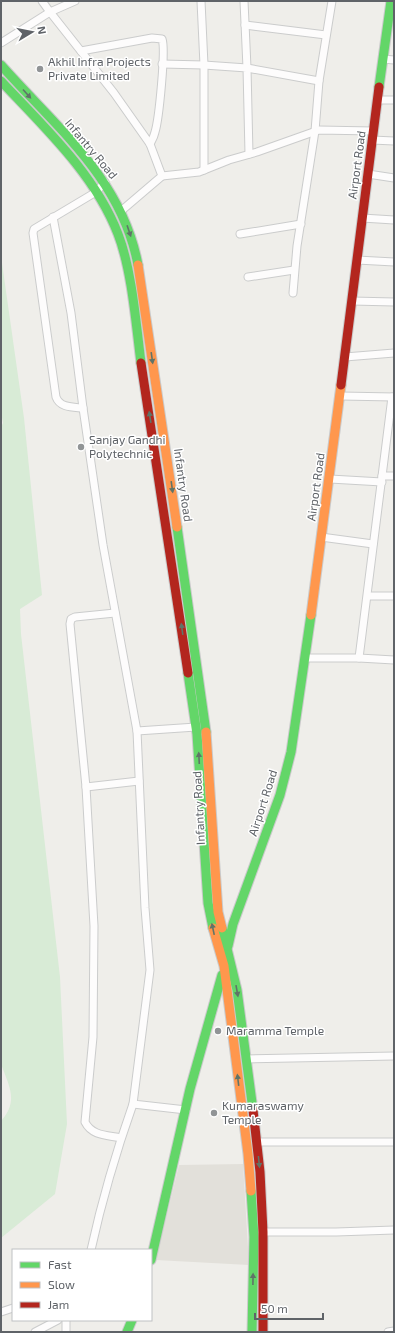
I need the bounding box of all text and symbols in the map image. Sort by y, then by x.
north arrow [12,12,52,52]
text: N [35,25,49,35]
place label: Akhil Infra Projects Private Limited [48,54,151,82]
marker: Akhil Infra Projects Private Limited [35,64,45,74]
one-way arrow [22,89,31,100]
street label: Infantry Road [63,116,121,181]
street label: Airport Road [344,130,368,200]
one-way arrow [126,225,132,237]
one-way arrow [149,352,155,364]
one-way arrow [147,411,153,423]
place label: Sanjay Gandhi Polytechnic [89,432,166,460]
marker: Sanjay Gandhi Polytechnic [76,442,86,452]
street label: Infantry Road [172,447,196,522]
street label: Airport Road [303,452,327,522]
one-way arrow [169,481,175,493]
one-way arrow [179,623,185,635]
one-way arrow [195,752,202,764]
street label: Airport Road [245,768,279,838]
street label: Infantry Road [189,771,207,845]
one-way arrow [209,923,215,935]
one-way arrow [234,985,240,997]
place label: Maramma Temple [226,1023,324,1037]
marker: Maramma Temple [213,1026,223,1036]
one-way arrow [235,1074,241,1086]
place label: Kumaraswamy Temple [222,1098,304,1126]
marker: Kumaraswamy Temple [209,1108,219,1118]
one-way arrow [255,1156,262,1168]
legend [12,1249,152,1321]
text: Fast [48,1257,72,1271]
one-way arrow [250,1272,256,1285]
text: Slow [48,1277,75,1291]
scale bar [255,1295,323,1321]
text: Jam [48,1297,69,1311]
text: 50 m [261,1301,288,1315]

